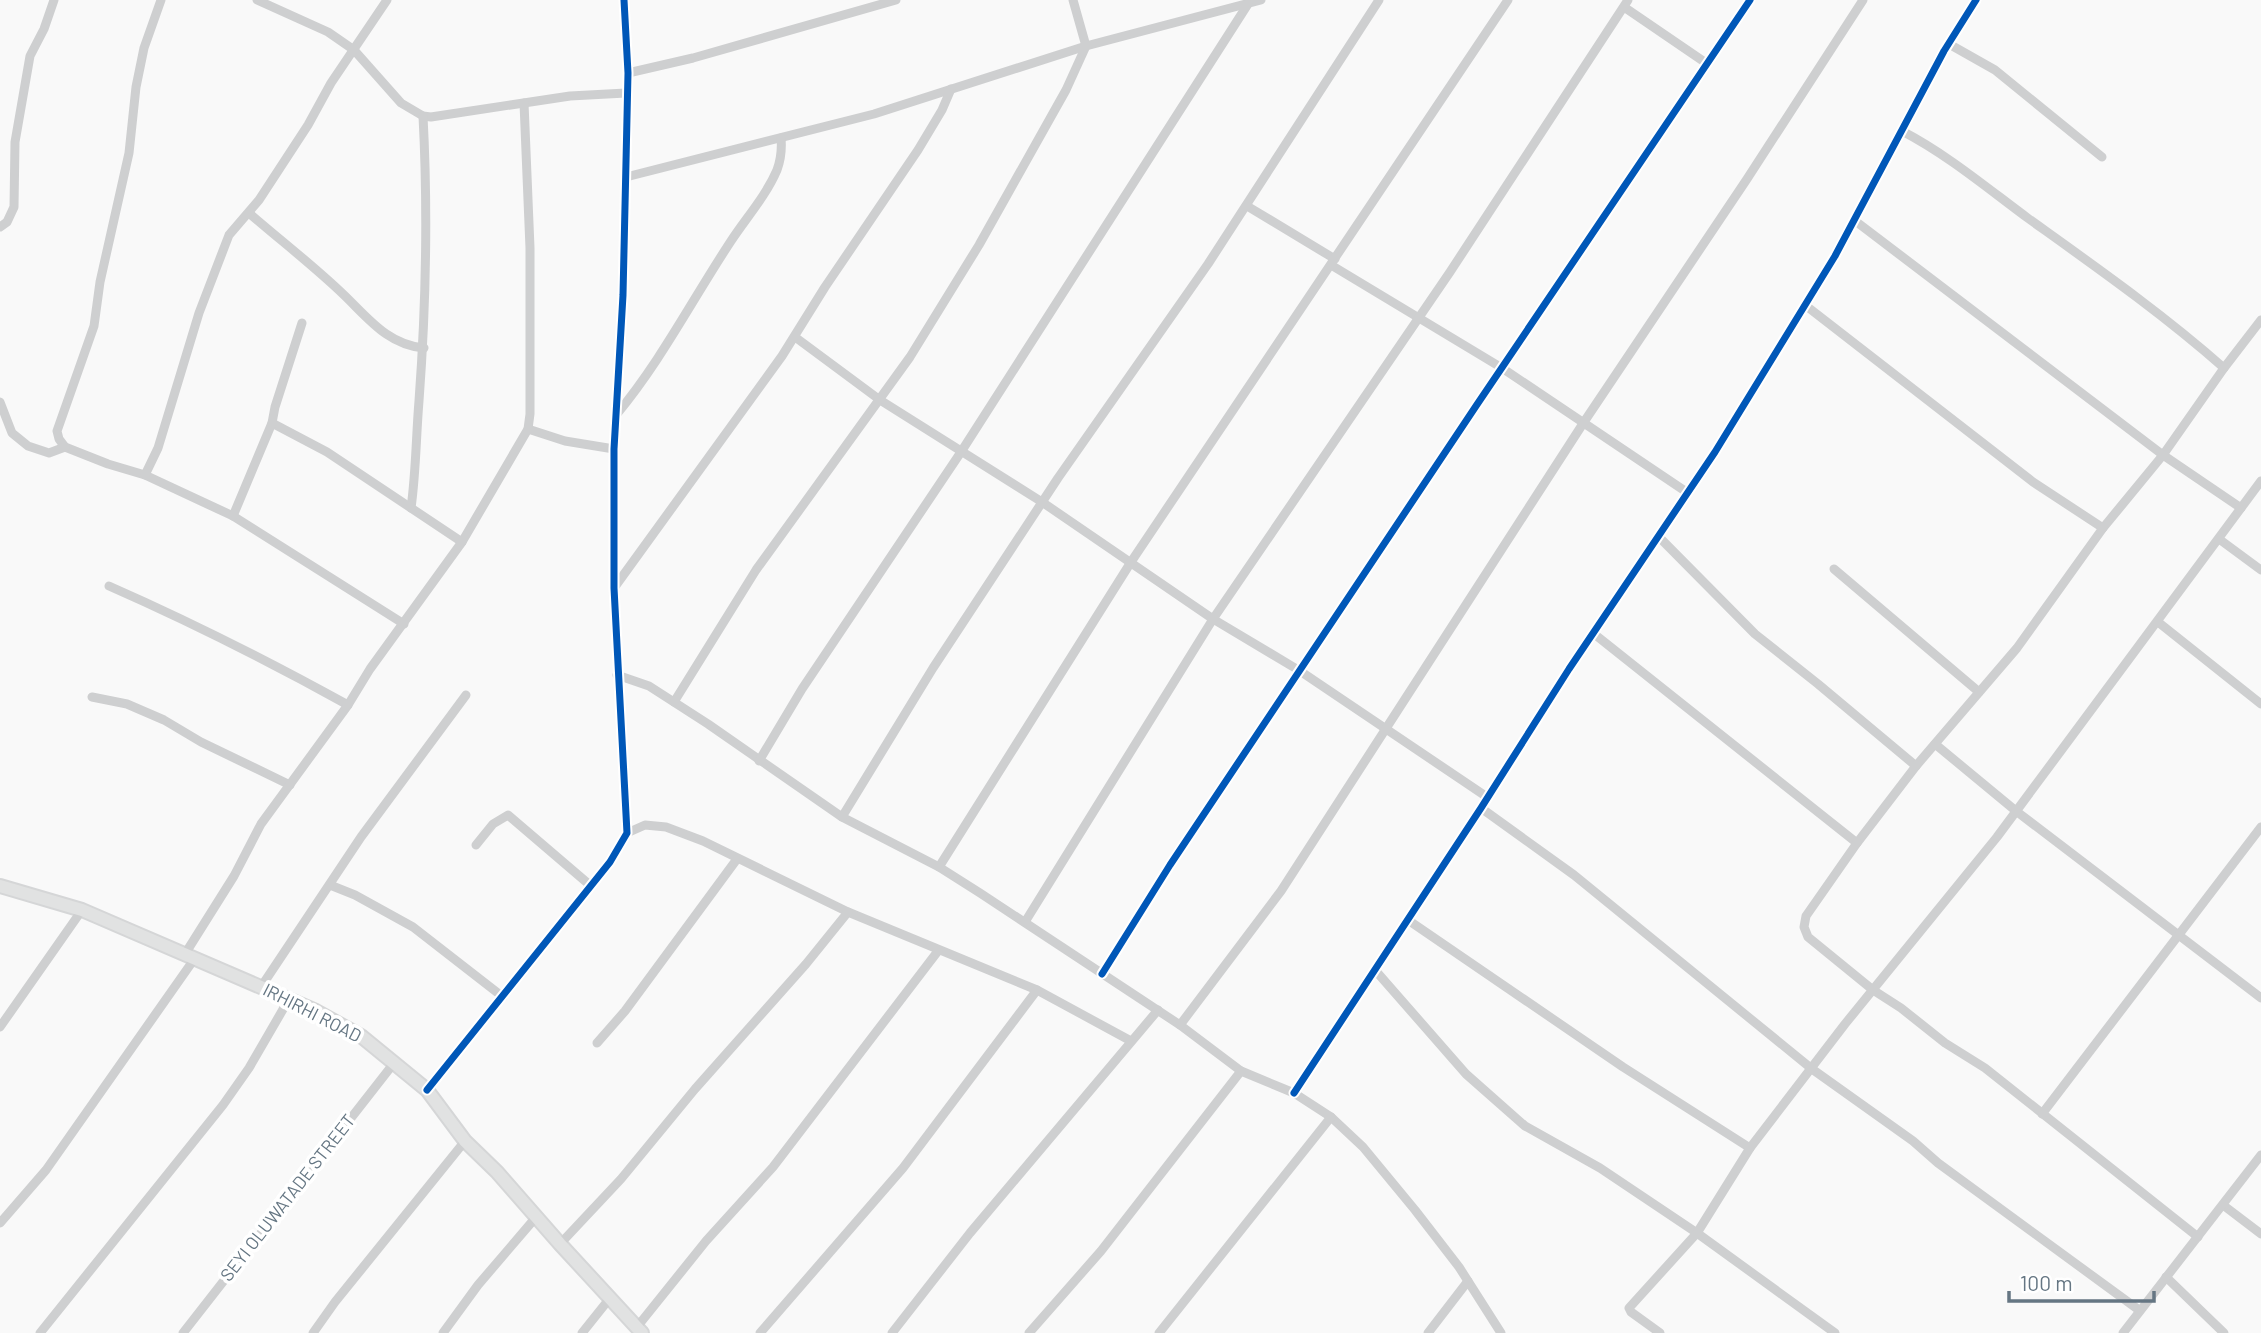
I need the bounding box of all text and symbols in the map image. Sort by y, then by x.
street label: IRHIRHI ROAD [260,978,365,1046]
street label: SEYI OLUWATADE STREET [215,1109,359,1285]
scale bar [2009,1260,2154,1304]
text: 100 m [2020,1270,2073,1295]

